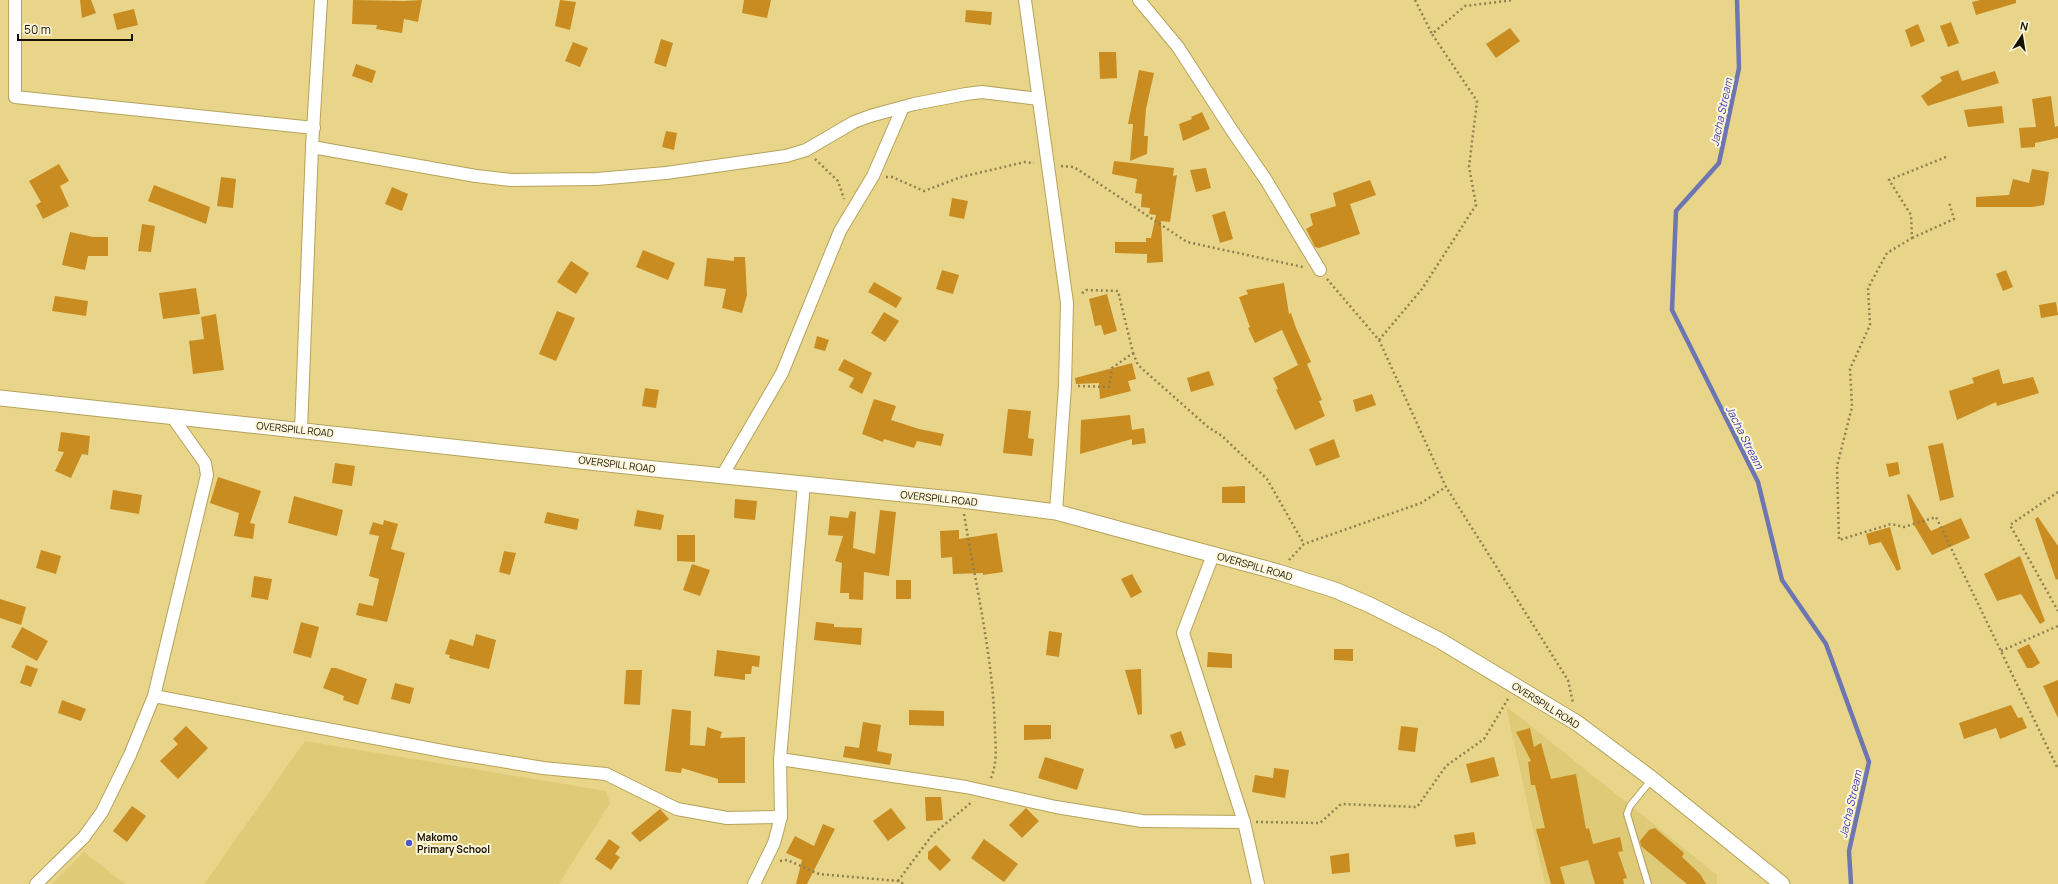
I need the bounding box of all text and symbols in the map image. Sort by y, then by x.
scale bar [18,16,132,42]
north arrow [2002,16,2042,56]
text: N [2019,18,2030,34]
text: 50 m [24,21,51,38]
water label: Jacha Stream [1706,76,1736,147]
water label: Jacha Stream [1723,403,1768,472]
street label: OVERSPILL ROAD [256,418,335,440]
street label: OVERSPILL ROAD [578,452,657,476]
street label: OVERSPILL ROAD [900,487,979,509]
street label: OVERSPILL ROAD [1216,549,1295,584]
street label: OVERSPILL ROAD [1509,678,1583,732]
water label: Jacha Stream [1835,768,1865,839]
place label: Makomo Primary School [417,830,490,856]
marker: Makomo Primary School [404,838,414,848]

